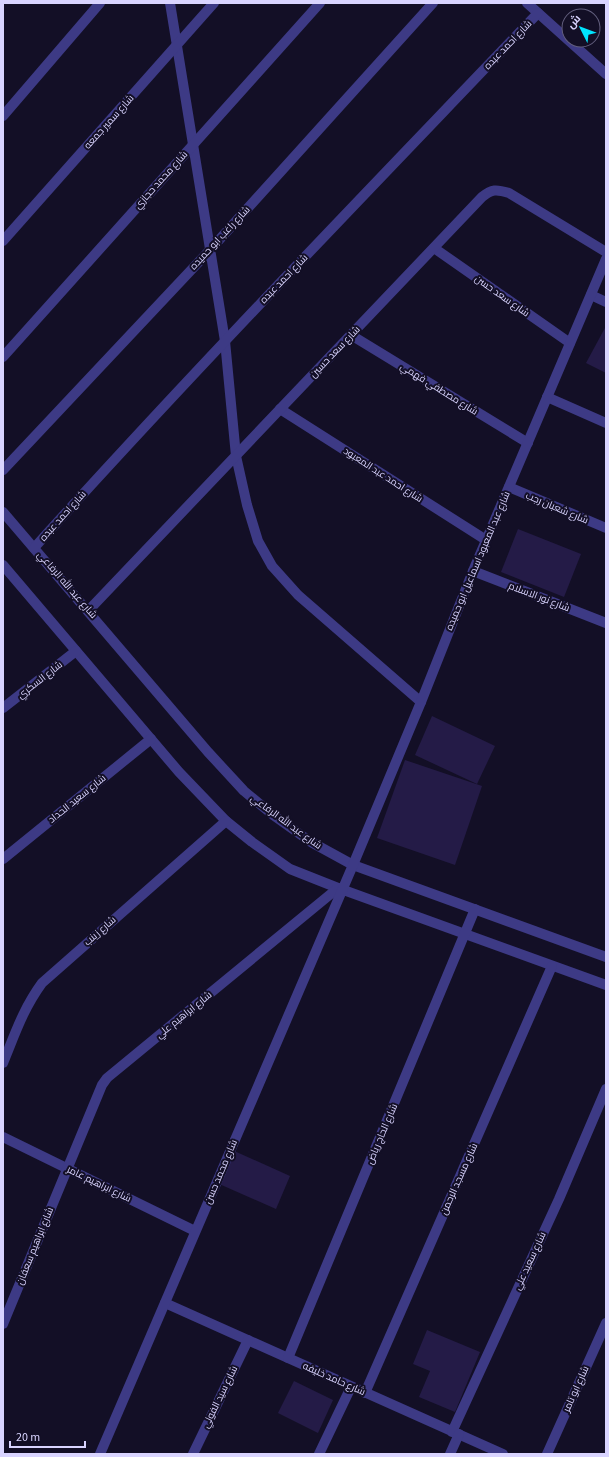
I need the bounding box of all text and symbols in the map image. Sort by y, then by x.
north arrow [561,8,601,48]
text: ش [564,11,584,32]
street label: شارع احمد عبده [481,17,535,73]
street label: شارع سمير جمعه [81,92,137,152]
street label: شارع محمد حجازي [131,148,191,212]
street label: شارع راغب ابو حميده [187,203,253,273]
street label: شارع احمد عبده [257,251,311,307]
street label: شارع سعد حسن [472,272,532,320]
street label: شارع سعد حسين [307,323,363,381]
street label: شارع مصطفي فهمي [397,359,481,419]
street label: شارع احمد عبد المعبود [341,444,425,506]
street label: شارع احمد عبده [36,488,90,544]
street label: شارع شعبان رجب [523,488,591,528]
street label: شارع عبد المعبود اسماعيل ابو حميده [442,489,514,633]
street label: شارع عبد الله الرفاعي [34,548,101,622]
street label: شارع نور الاسلام [506,579,572,615]
street label: شارع السكري [14,658,66,702]
street label: شارع سعيد الحداد [45,771,109,827]
street label: شارع عبد الله الرفاعي [247,791,325,853]
street label: شارع زينب [81,913,119,949]
street label: شارع ابراهيم علي [153,988,215,1042]
street label: شارع الحاج رياض [363,1102,401,1166]
street label: شارع محمد حسن [201,1138,241,1206]
street label: شارع مسجد الرحمن [437,1141,481,1217]
street label: شارع ابراهيم عامر [63,1162,134,1206]
street label: شارع ابراهيم سعفان [13,1205,57,1287]
street label: شارع سعيد علي [510,1230,550,1292]
street label: شارع حامد خليفه [300,1359,368,1399]
street label: شارع سيد الفولي [199,1363,241,1431]
street label: شارع ابو تامر [559,1364,592,1415]
scale bar [10,1423,85,1449]
text: 20 m [16,1429,40,1446]

